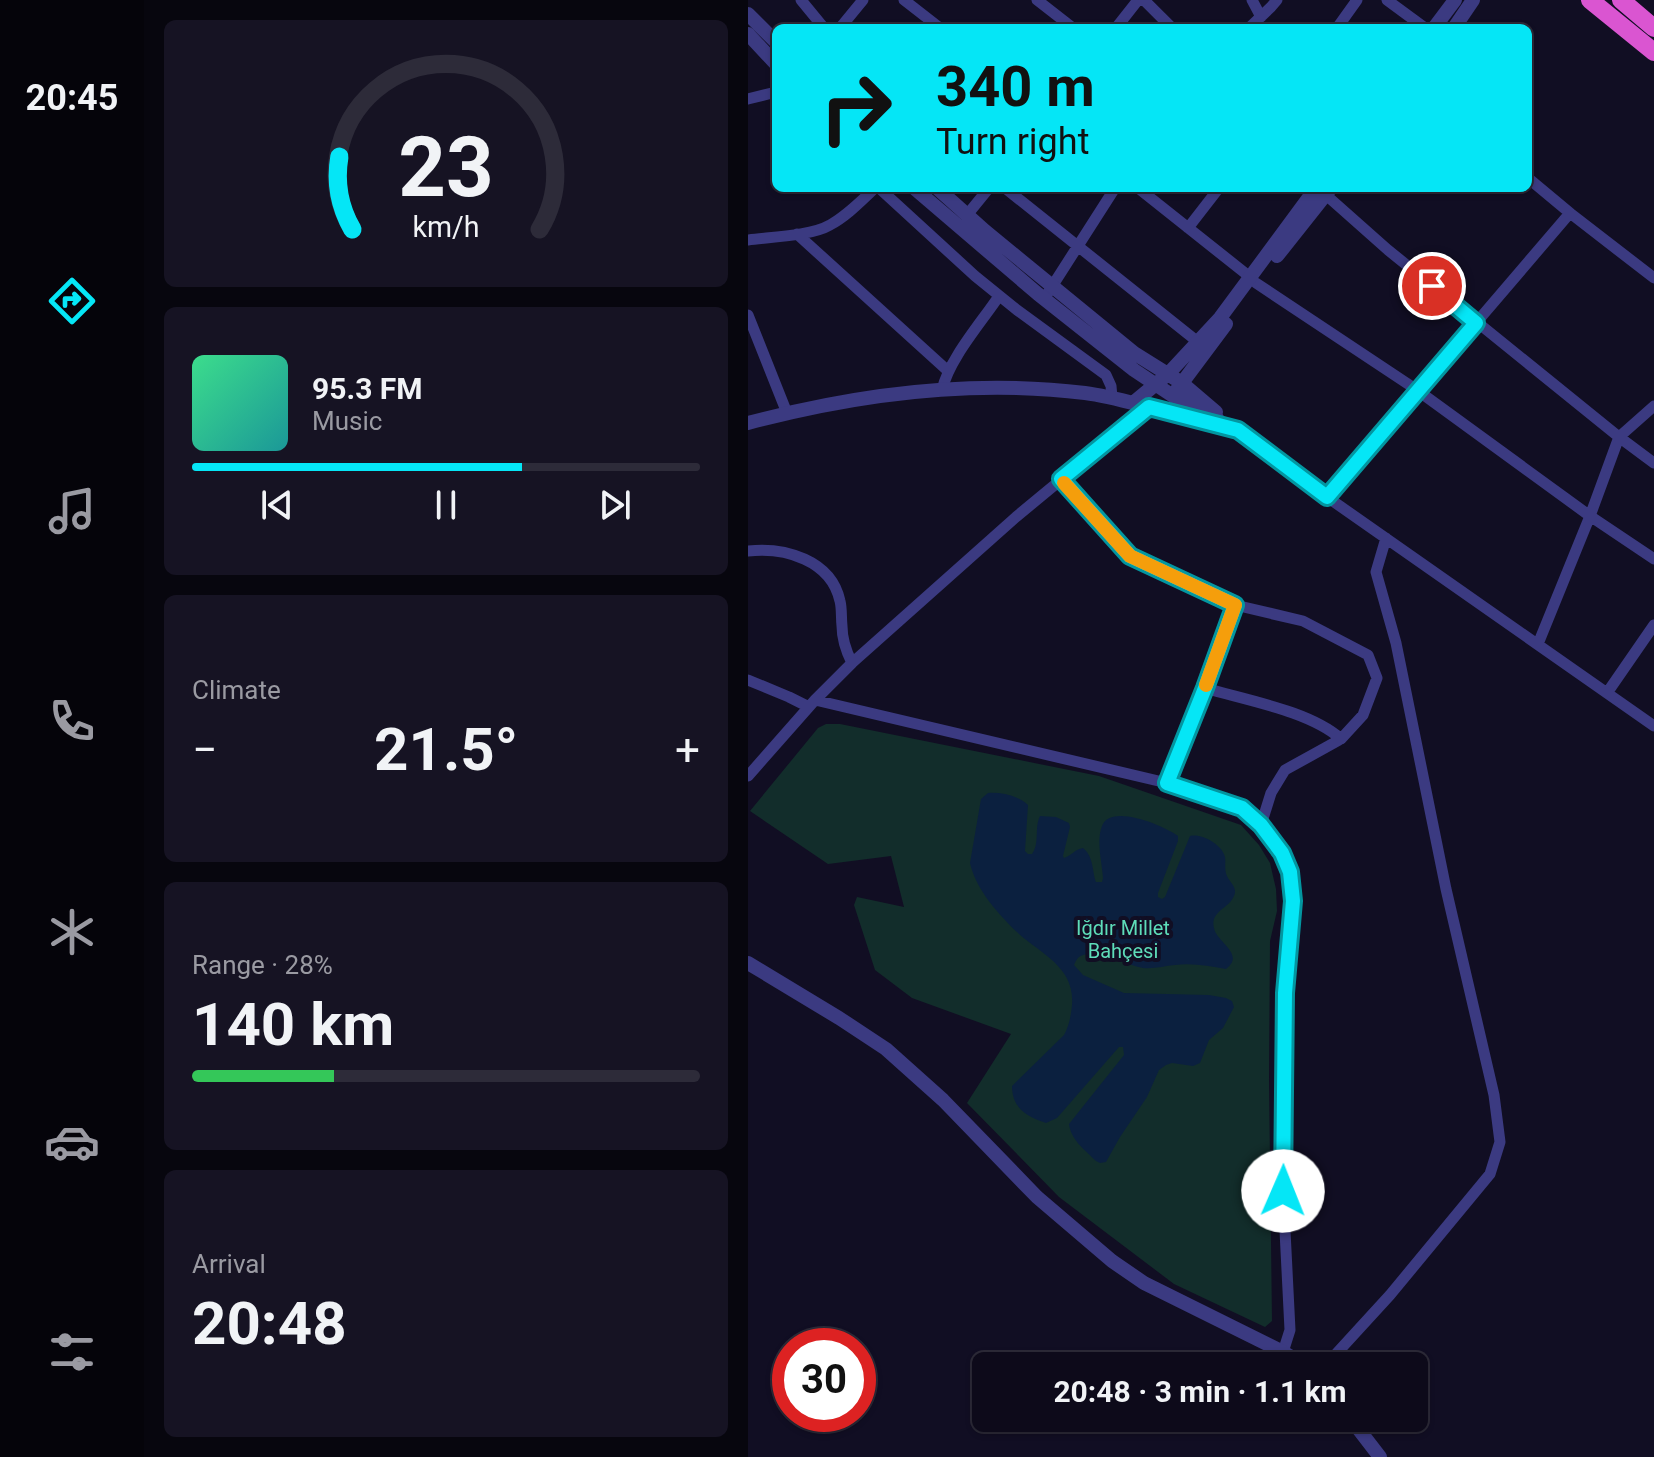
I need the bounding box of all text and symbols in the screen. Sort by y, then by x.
text: 340 m [936,54,1095,120]
icon: right [804,56,908,160]
text: 20:45 [26,77,118,119]
text: 23 [398,118,494,215]
text: Turn right [936,121,1089,163]
text: km/h [412,210,480,244]
pin [1398,252,1466,320]
icon: arrive [1410,264,1454,308]
icon: directions [44,273,100,329]
text: 95.3 FM [312,371,423,406]
text: Music [312,406,382,436]
icon: music [44,483,100,539]
icon: previous [255,483,299,527]
icon: pause [424,483,468,527]
icon: next [593,483,637,527]
text: Climate [192,675,281,705]
icon: phone [44,693,100,749]
text: 21.5° [374,714,518,785]
text: − [192,724,217,776]
text: + [675,724,700,776]
icon: climate [44,904,100,960]
park label: Iğdır Millet Bahçesi [1076,916,1170,963]
text: Range · 28% [192,950,333,980]
text: 140 km [192,989,394,1060]
icon: car [44,1114,100,1170]
position arrow [1241,1149,1325,1233]
text: Arrival [192,1249,266,1279]
text: 20:48 [192,1288,347,1359]
icon: filters [44,1324,100,1380]
speed limit sign: 30 [772,1328,876,1432]
text: 20:48 · 3 min · 1.1 km [1053,1374,1347,1409]

